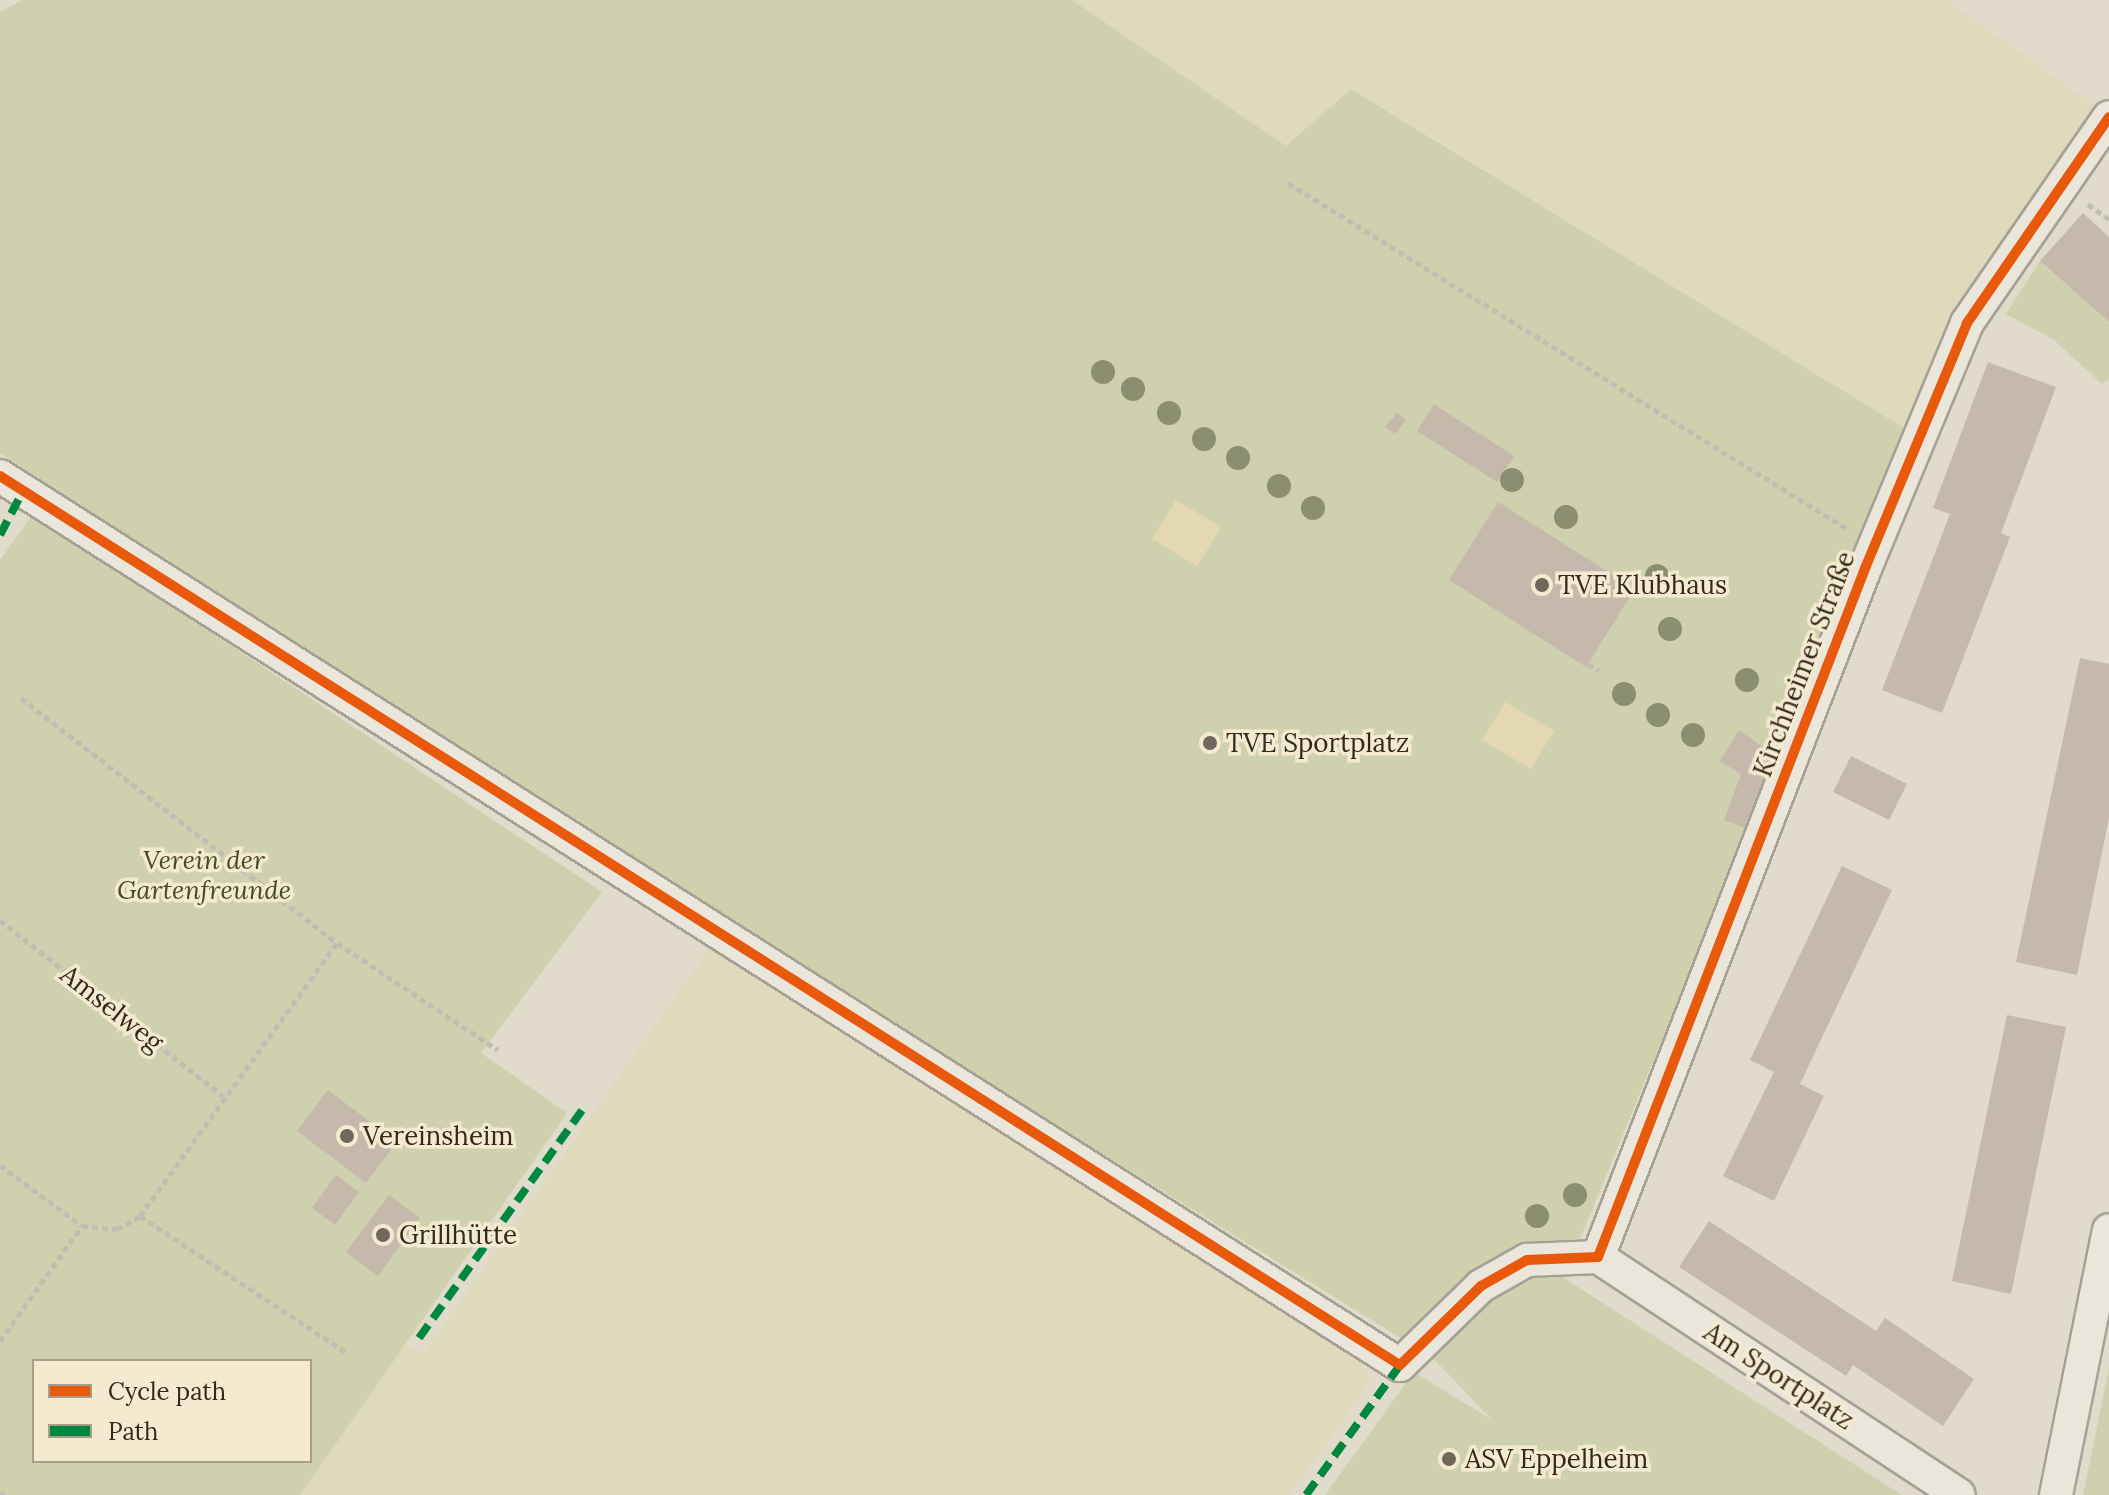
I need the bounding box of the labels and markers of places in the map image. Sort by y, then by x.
place label: TVE Klubhaus [1558,569,1727,601]
marker: TVE Klubhaus [1533,576,1551,594]
place label: TVE Sportplatz [1226,727,1409,759]
marker: TVE Sportplatz [1201,734,1219,752]
place label: Vereinsheim [363,1120,514,1152]
marker: Vereinsheim [338,1127,356,1145]
place label: Grillhütte [399,1219,517,1251]
marker: Grillhütte [374,1226,392,1244]
place label: ASV Eppelheim [1465,1443,1648,1475]
marker: ASV Eppelheim [1440,1450,1458,1468]

